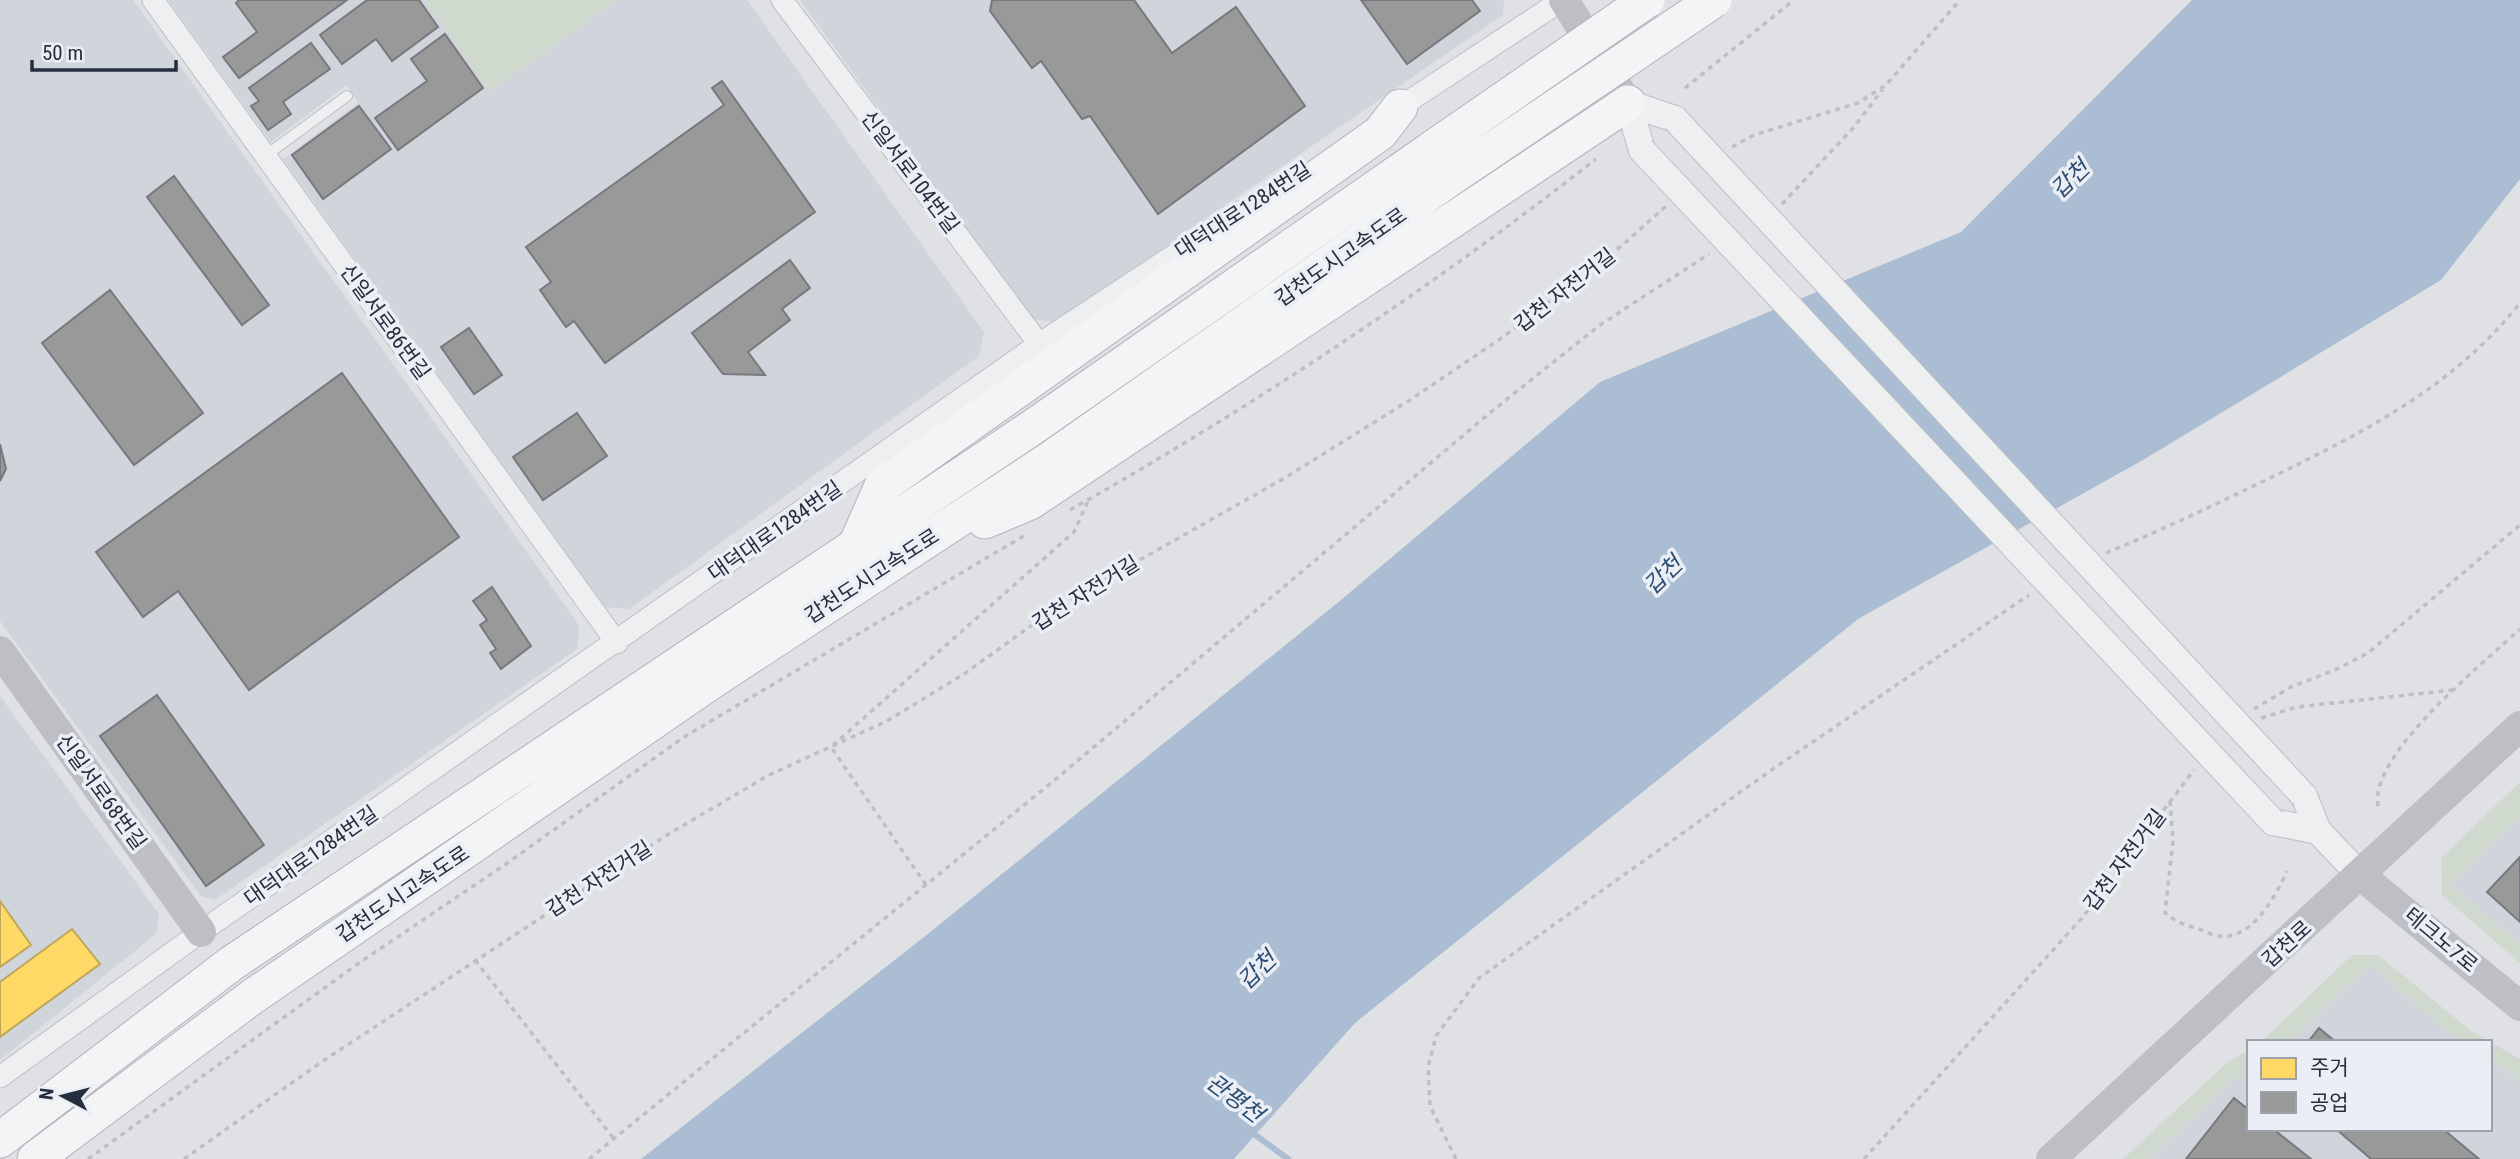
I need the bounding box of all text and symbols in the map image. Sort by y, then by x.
scale bar [32,28,175,72]
text: 50 m [42,41,83,65]
street label: 신일서로104번길 [856,106,964,238]
water label: 갑천 [2046,153,2097,204]
street label: 대덕대로1284번길 [1170,157,1316,263]
street label: 갑천도시고속도로 [1271,203,1411,311]
street label: 갑천 자전거길 [1510,243,1620,337]
street label: 신일서로86번길 [335,260,435,384]
street label: 대덕대로1284번길 [704,476,846,586]
street label: 갑천도시고속도로 [801,524,943,628]
water label: 갑천 [1639,549,1690,600]
street label: 갑천 자전거길 [1028,551,1144,635]
street label: 신일서로68번길 [51,730,151,854]
street label: 대덕대로1284번길 [240,801,382,911]
street label: 갑천 자전거길 [2079,805,2171,915]
street label: 갑천 자전거길 [542,836,656,922]
street label: 갑천도시고속도로 [332,841,474,947]
street label: 테크노7로 [2400,903,2482,977]
street label: 갑천로 [2257,916,2317,972]
water label: 갑천 [1233,944,1284,995]
legend [2247,1040,2492,1131]
text: 주거 [2310,1056,2349,1080]
north arrow [28,1061,98,1131]
water label: 관평천 [1201,1069,1270,1130]
text: N [34,1087,59,1101]
text: 공업 [2310,1091,2349,1115]

